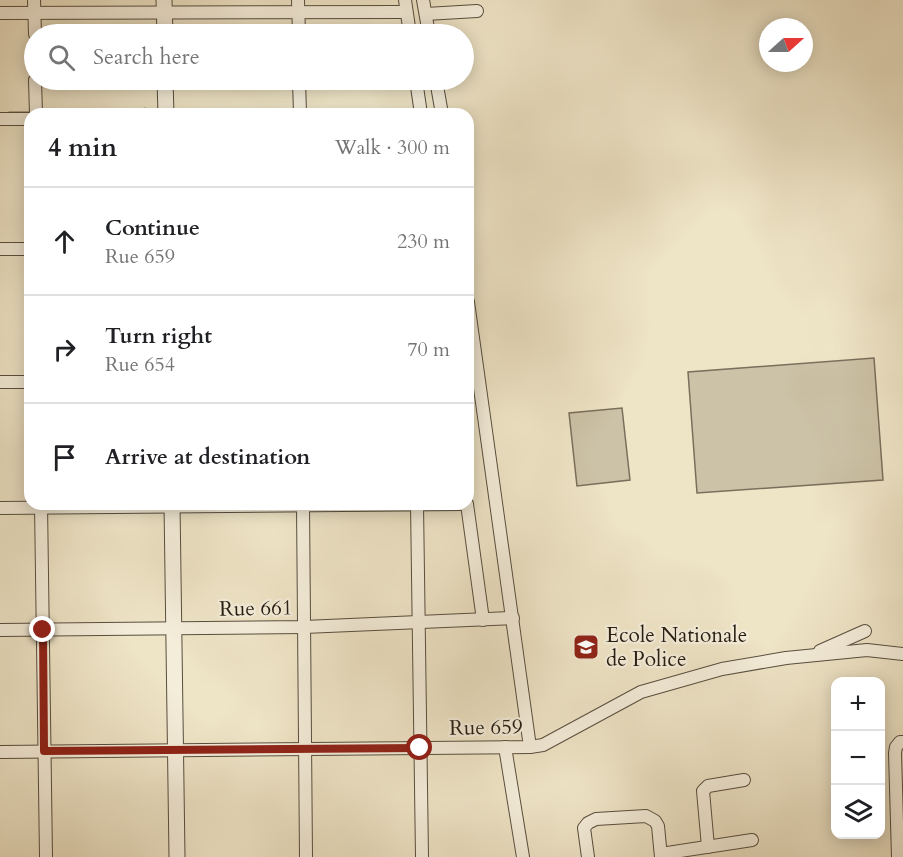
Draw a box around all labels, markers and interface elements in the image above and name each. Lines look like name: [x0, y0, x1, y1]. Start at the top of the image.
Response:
north arrow: [759, 18, 813, 72]
search box: [24, 24, 474, 90]
icon: search: [45, 41, 78, 74]
text: Search here: [93, 42, 200, 72]
text: 4 min: [48, 130, 117, 165]
text: Walk · 300 m: [335, 134, 450, 161]
text: Continue: [105, 213, 200, 243]
icon: ahead: [48, 225, 81, 258]
text: 230 m: [397, 228, 450, 255]
text: Rue 659: [105, 243, 175, 270]
text: Turn right: [105, 321, 212, 351]
icon: right: [48, 333, 81, 366]
text: 70 m: [407, 336, 450, 363]
text: Rue 654: [105, 351, 175, 378]
icon: arrive: [48, 441, 81, 474]
text: Arrive at destination: [105, 442, 310, 472]
street label: Rue 661: [219, 593, 293, 624]
route end: [29, 616, 55, 642]
place label: Ecole Nationale de Police: [606, 621, 747, 674]
school or university icon: Ecole Nationale de Police: [571, 632, 601, 662]
map controls: [831, 677, 885, 839]
button: +: [831, 677, 885, 731]
street label: Rue 659: [449, 712, 523, 743]
button: −: [831, 731, 885, 785]
route start: [406, 734, 432, 760]
button: layers: [831, 785, 885, 839]

